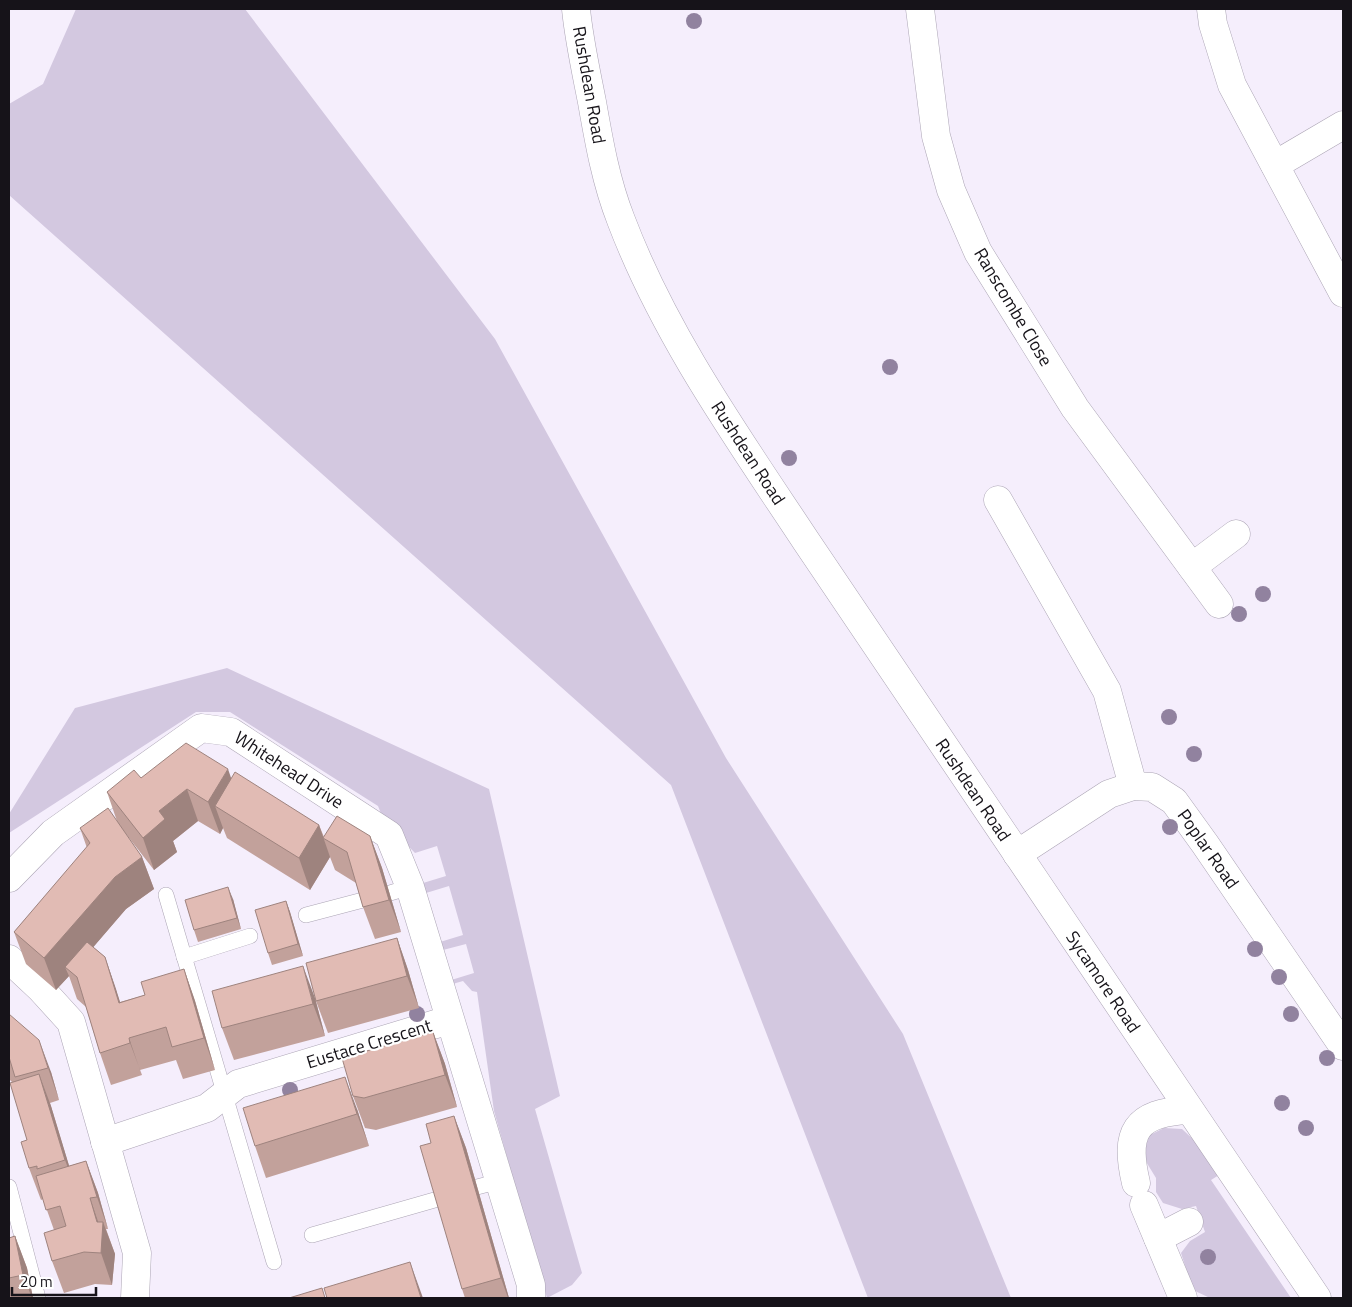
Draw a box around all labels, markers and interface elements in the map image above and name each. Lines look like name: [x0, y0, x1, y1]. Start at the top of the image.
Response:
street label: Rushdean Road: [566, 24, 613, 146]
street label: Ranscombe Close: [967, 242, 1059, 371]
street label: Rushdean Road: [705, 396, 792, 510]
street label: Whitehead Drive: [229, 724, 349, 815]
street label: Rushdean Road: [929, 733, 1018, 847]
street label: Poplar Road: [1171, 803, 1246, 894]
street label: Sycamore Road: [1059, 925, 1147, 1038]
street label: Eustace Crescent: [303, 1011, 436, 1075]
scale bar: [12, 1264, 96, 1296]
text: 20 m: [20, 1270, 53, 1293]

